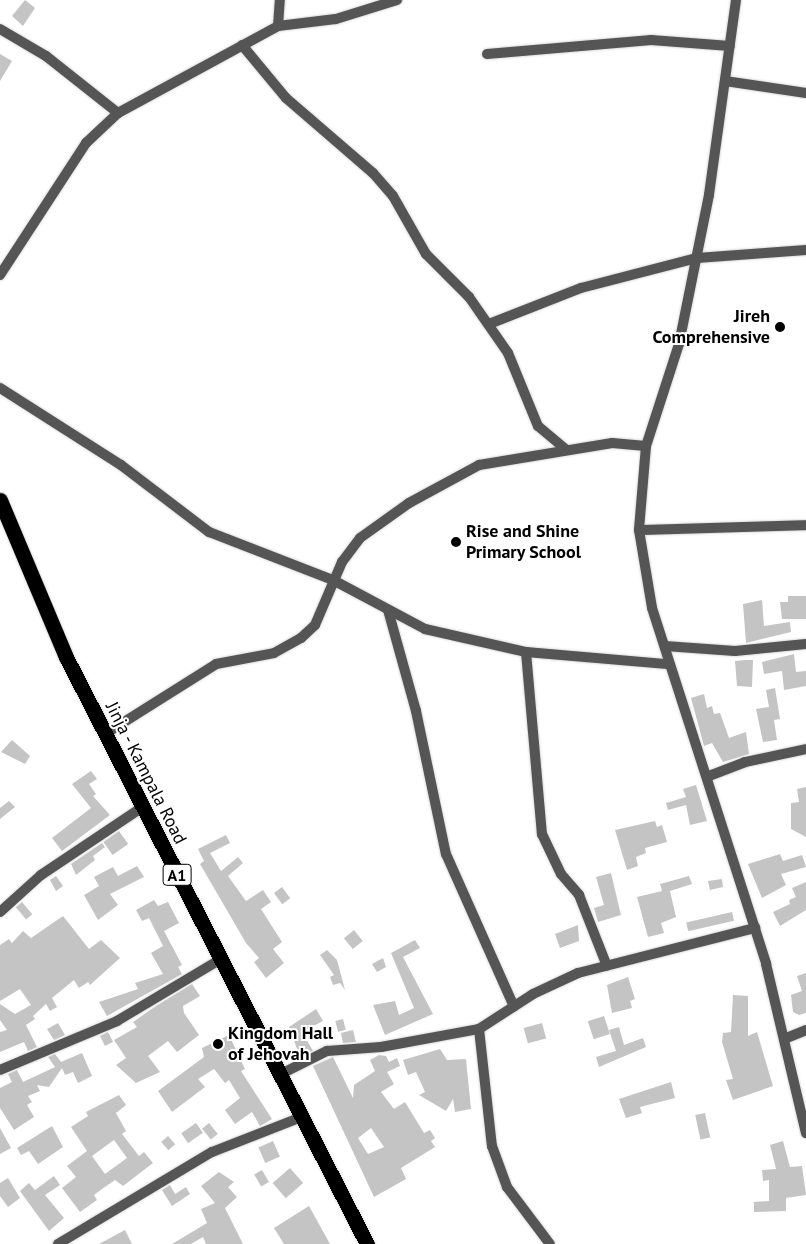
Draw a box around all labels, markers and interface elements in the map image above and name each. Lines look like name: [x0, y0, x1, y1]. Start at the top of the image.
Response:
place label: Jireh Comprehensive: [652, 306, 770, 348]
marker: Jireh Comprehensive: [774, 321, 786, 333]
place label: Rise and Shine Primary School: [466, 521, 582, 564]
marker: Rise and Shine Primary School: [450, 536, 462, 548]
street label: Jinja - Kampala Road: [100, 697, 192, 849]
road number: A1: [162, 862, 192, 888]
place label: Kingdom Hall of Jehovah: [228, 1023, 333, 1066]
marker: Kingdom Hall of Jehovah: [212, 1038, 224, 1050]

